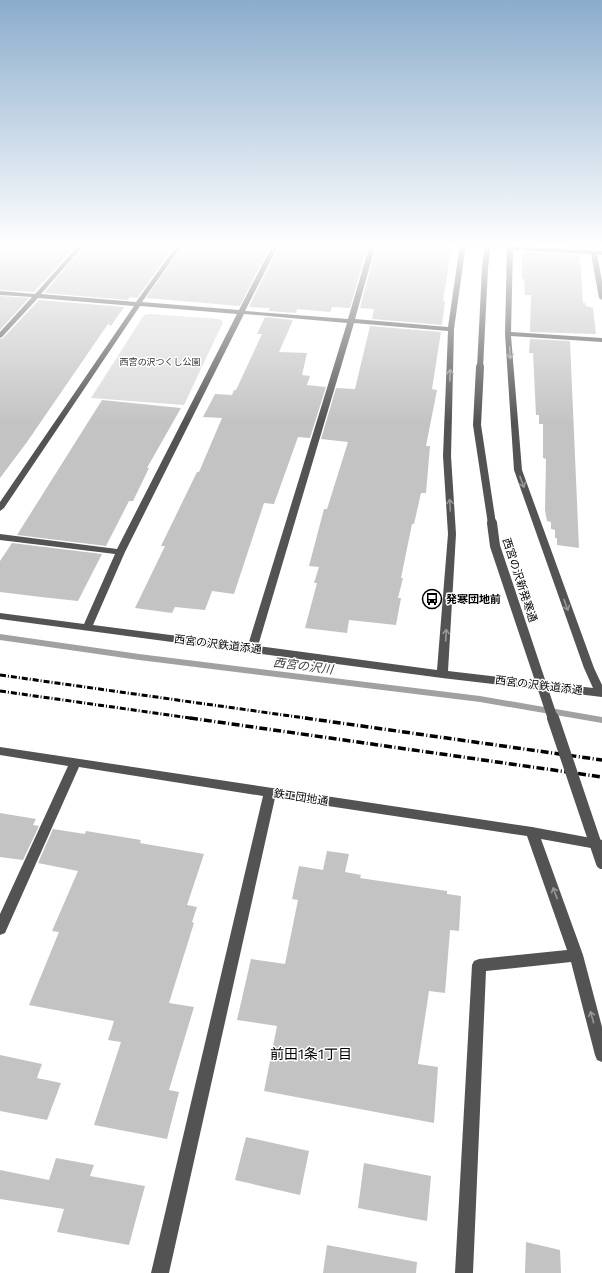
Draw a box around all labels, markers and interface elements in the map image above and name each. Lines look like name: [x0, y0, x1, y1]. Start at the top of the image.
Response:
one-way arrow: [506, 346, 513, 359]
park label: 西宮の沢つくし公園: [119, 356, 201, 367]
one-way arrow: [446, 369, 453, 382]
one-way arrow: [519, 476, 527, 488]
one-way arrow: [446, 499, 454, 512]
street label: 西宮の沢新発寒通: [501, 536, 540, 624]
bus stop icon: 発寒団地前: [421, 588, 443, 610]
place label: 発寒団地前: [446, 592, 501, 605]
one-way arrow: [563, 598, 570, 611]
one-way arrow: [442, 629, 449, 642]
street label: 西宮の沢鉄道添通: [174, 632, 263, 655]
water label: 西宮の沢川: [272, 654, 336, 676]
street label: 西宮の沢鉄道添通: [495, 673, 584, 696]
street label: 鉄工団地通: [273, 786, 329, 807]
one-way arrow: [550, 888, 558, 900]
one-way arrow: [588, 1011, 595, 1024]
district label: 前田1条1丁目: [270, 1045, 352, 1062]

